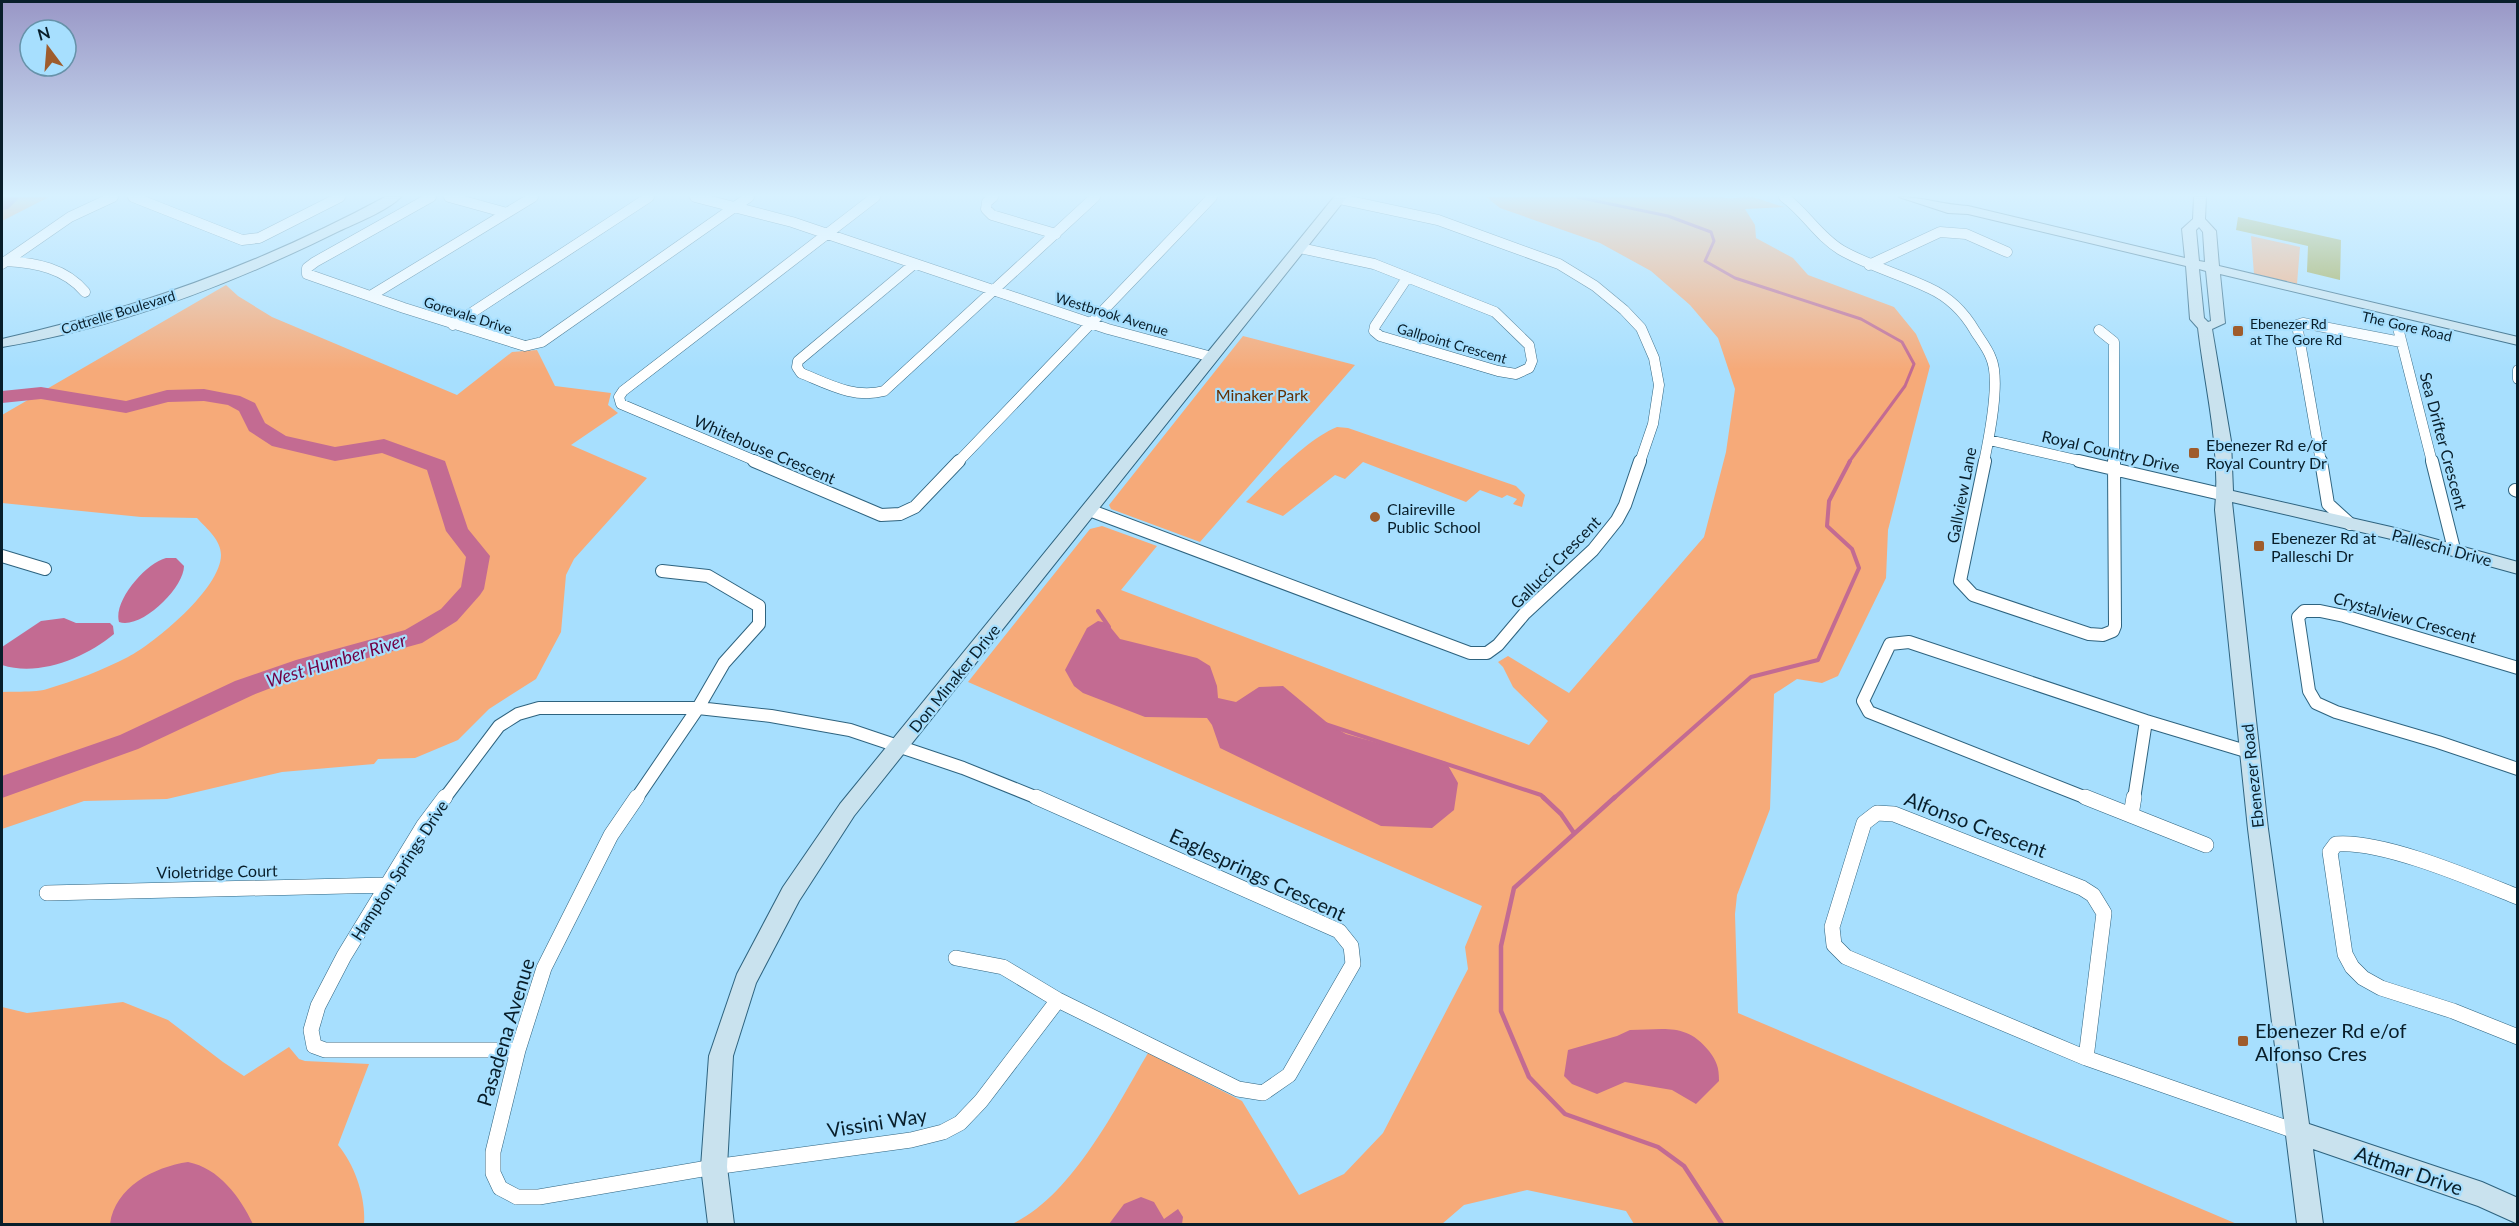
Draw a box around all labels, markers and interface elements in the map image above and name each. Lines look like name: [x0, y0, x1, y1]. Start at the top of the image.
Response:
north arrow: [18, 18, 78, 78]
text: N: [35, 22, 52, 44]
street label: Cottrelle Boulevard: [59, 287, 177, 337]
street label: Westbrook Avenue: [1053, 289, 1171, 339]
street label: Gorevale Drive: [422, 293, 514, 337]
street label: The Gore Road: [2360, 307, 2454, 345]
place label: Ebenezer Rd at The Gore Rd: [2250, 315, 2342, 348]
street label: Gallpoint Crescent: [1395, 319, 1509, 367]
marker: Ebenezer Rd at The Gore Rd: [2231, 324, 2245, 338]
street label: Sea Drifter Crescent: [2416, 370, 2472, 512]
park label: Minaker Park: [1216, 385, 1309, 404]
street label: Whitehouse Crescent: [691, 411, 839, 488]
street label: Royal Country Drive: [2040, 426, 2182, 476]
place label: Ebenezer Rd e/of Royal Country Dr: [2206, 435, 2328, 472]
street label: Gallview Lane: [1942, 445, 1980, 545]
marker: Ebenezer Rd e/of Royal Country Dr: [2187, 446, 2201, 460]
place label: Claireville Public School: [1387, 499, 1481, 536]
marker: Claireville Public School: [1368, 510, 1382, 524]
street label: Gallucci Crescent: [1506, 512, 1604, 612]
street label: Palleschi Drive: [2390, 525, 2494, 569]
place label: Ebenezer Rd at Palleschi Dr: [2271, 528, 2377, 565]
marker: Ebenezer Rd at Palleschi Dr: [2252, 539, 2266, 553]
street label: Crystalview Crescent: [2331, 588, 2479, 647]
street label: Don Minaker Drive: [905, 620, 1003, 736]
water label: West Humber River: [264, 628, 409, 692]
street label: Ebenezer Road: [2237, 723, 2267, 829]
street label: Alfonso Crescent: [1902, 786, 2050, 862]
street label: Hampton Springs Drive: [347, 796, 451, 944]
street label: Eaglesprings Crescent: [1166, 823, 1350, 925]
street label: Violetridge Court: [156, 860, 278, 882]
street label: Pasadena Avenue: [471, 955, 539, 1109]
place label: Ebenezer Rd e/of Alfonso Cres: [2255, 1018, 2406, 1065]
marker: Ebenezer Rd e/of Alfonso Cres: [2236, 1034, 2250, 1048]
street label: Vissini Way: [825, 1102, 929, 1142]
street label: Attmar Drive: [2352, 1140, 2466, 1200]

